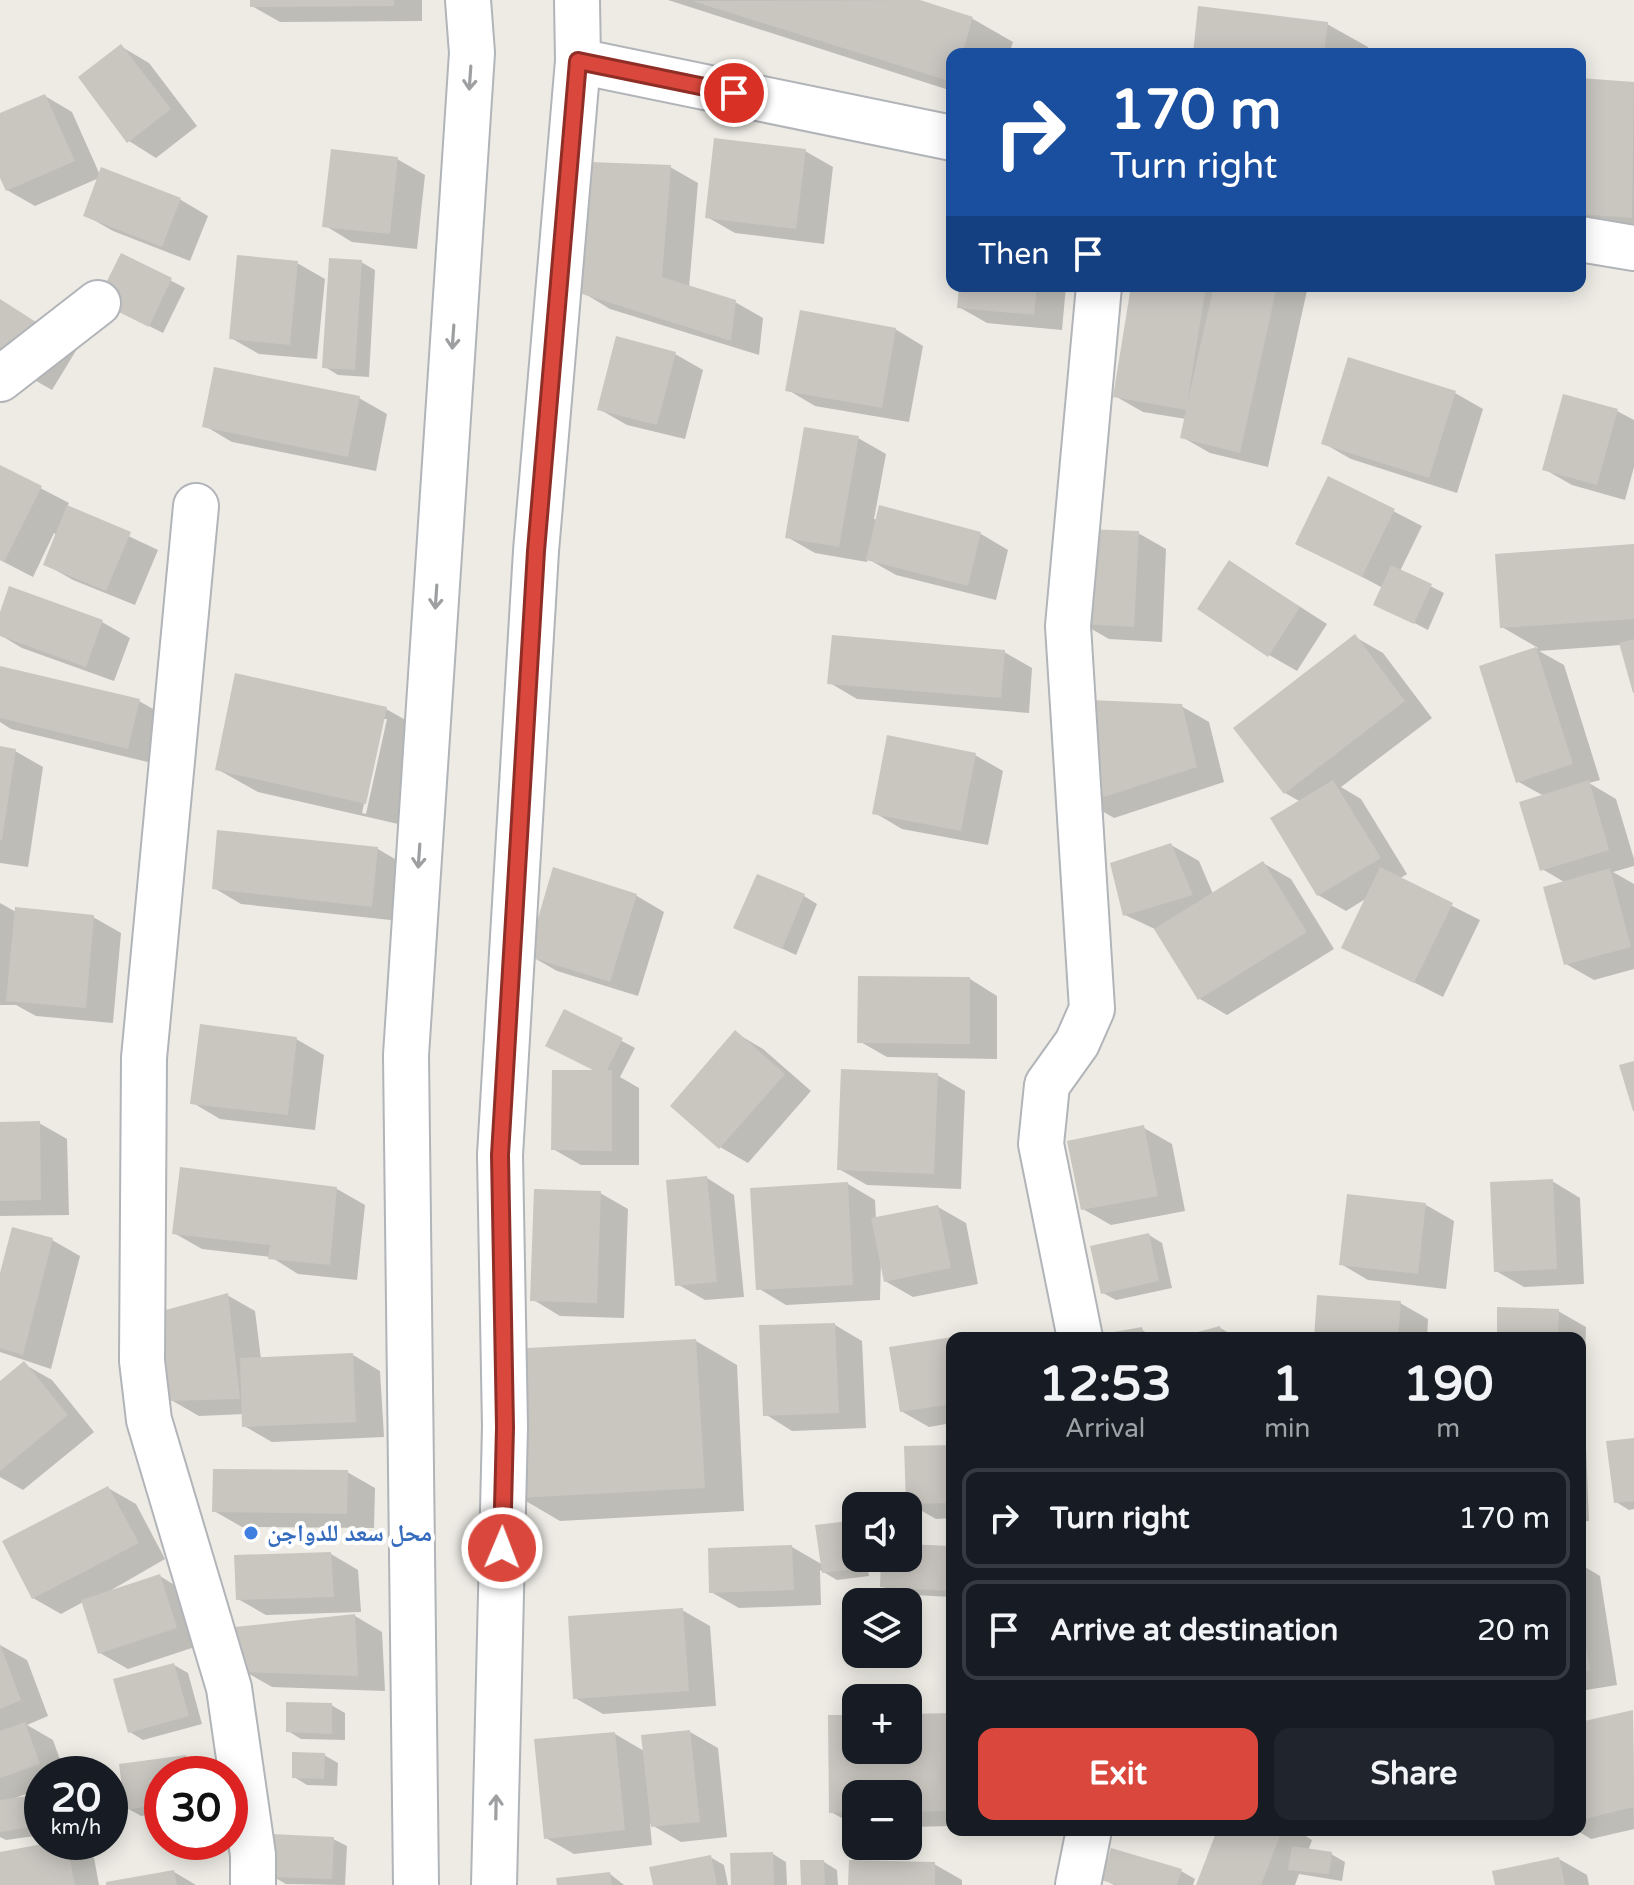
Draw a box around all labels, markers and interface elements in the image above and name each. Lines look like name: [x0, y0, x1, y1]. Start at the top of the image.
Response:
pin: [700, 59, 768, 127]
one-way arrow: [462, 64, 477, 91]
icon: arrive: [712, 71, 756, 115]
text: 170 m: [1110, 77, 1281, 144]
icon: right: [978, 80, 1082, 184]
text: Turn right: [1110, 145, 1277, 188]
icon: arrive: [1066, 232, 1110, 276]
text: Then: [978, 236, 1050, 273]
one-way arrow: [445, 323, 460, 350]
one-way arrow: [428, 583, 443, 610]
one-way arrow: [412, 842, 427, 869]
text: 12:53: [1039, 1356, 1172, 1414]
text: 1: [1272, 1356, 1302, 1414]
text: 190: [1403, 1356, 1493, 1414]
text: Arrival: [1065, 1413, 1145, 1444]
text: min: [1264, 1413, 1310, 1444]
text: m: [1436, 1413, 1460, 1444]
map controls: [842, 1492, 922, 1860]
button: sound: [842, 1492, 922, 1572]
icon: right: [982, 1496, 1026, 1540]
text: Turn right: [1050, 1500, 1190, 1537]
text: 170 m: [1458, 1500, 1550, 1537]
position arrow: [460, 1506, 544, 1590]
place label: محل سعد للدواجن: [267, 1519, 432, 1548]
marker: محل سعد للدواجن: [242, 1524, 260, 1542]
button: layers: [842, 1588, 922, 1668]
icon: arrive: [982, 1608, 1026, 1652]
text: Arrive at destination: [1050, 1612, 1338, 1649]
text: 20 m: [1477, 1612, 1550, 1649]
button: +: [842, 1684, 922, 1764]
button: Exit: [978, 1728, 1258, 1820]
button: Share: [1274, 1728, 1554, 1820]
speed limit sign: 30: [144, 1756, 248, 1860]
text: 20: [51, 1774, 101, 1822]
button: −: [842, 1780, 922, 1860]
one-way arrow: [488, 1794, 504, 1821]
text: km/h: [51, 1816, 101, 1840]

